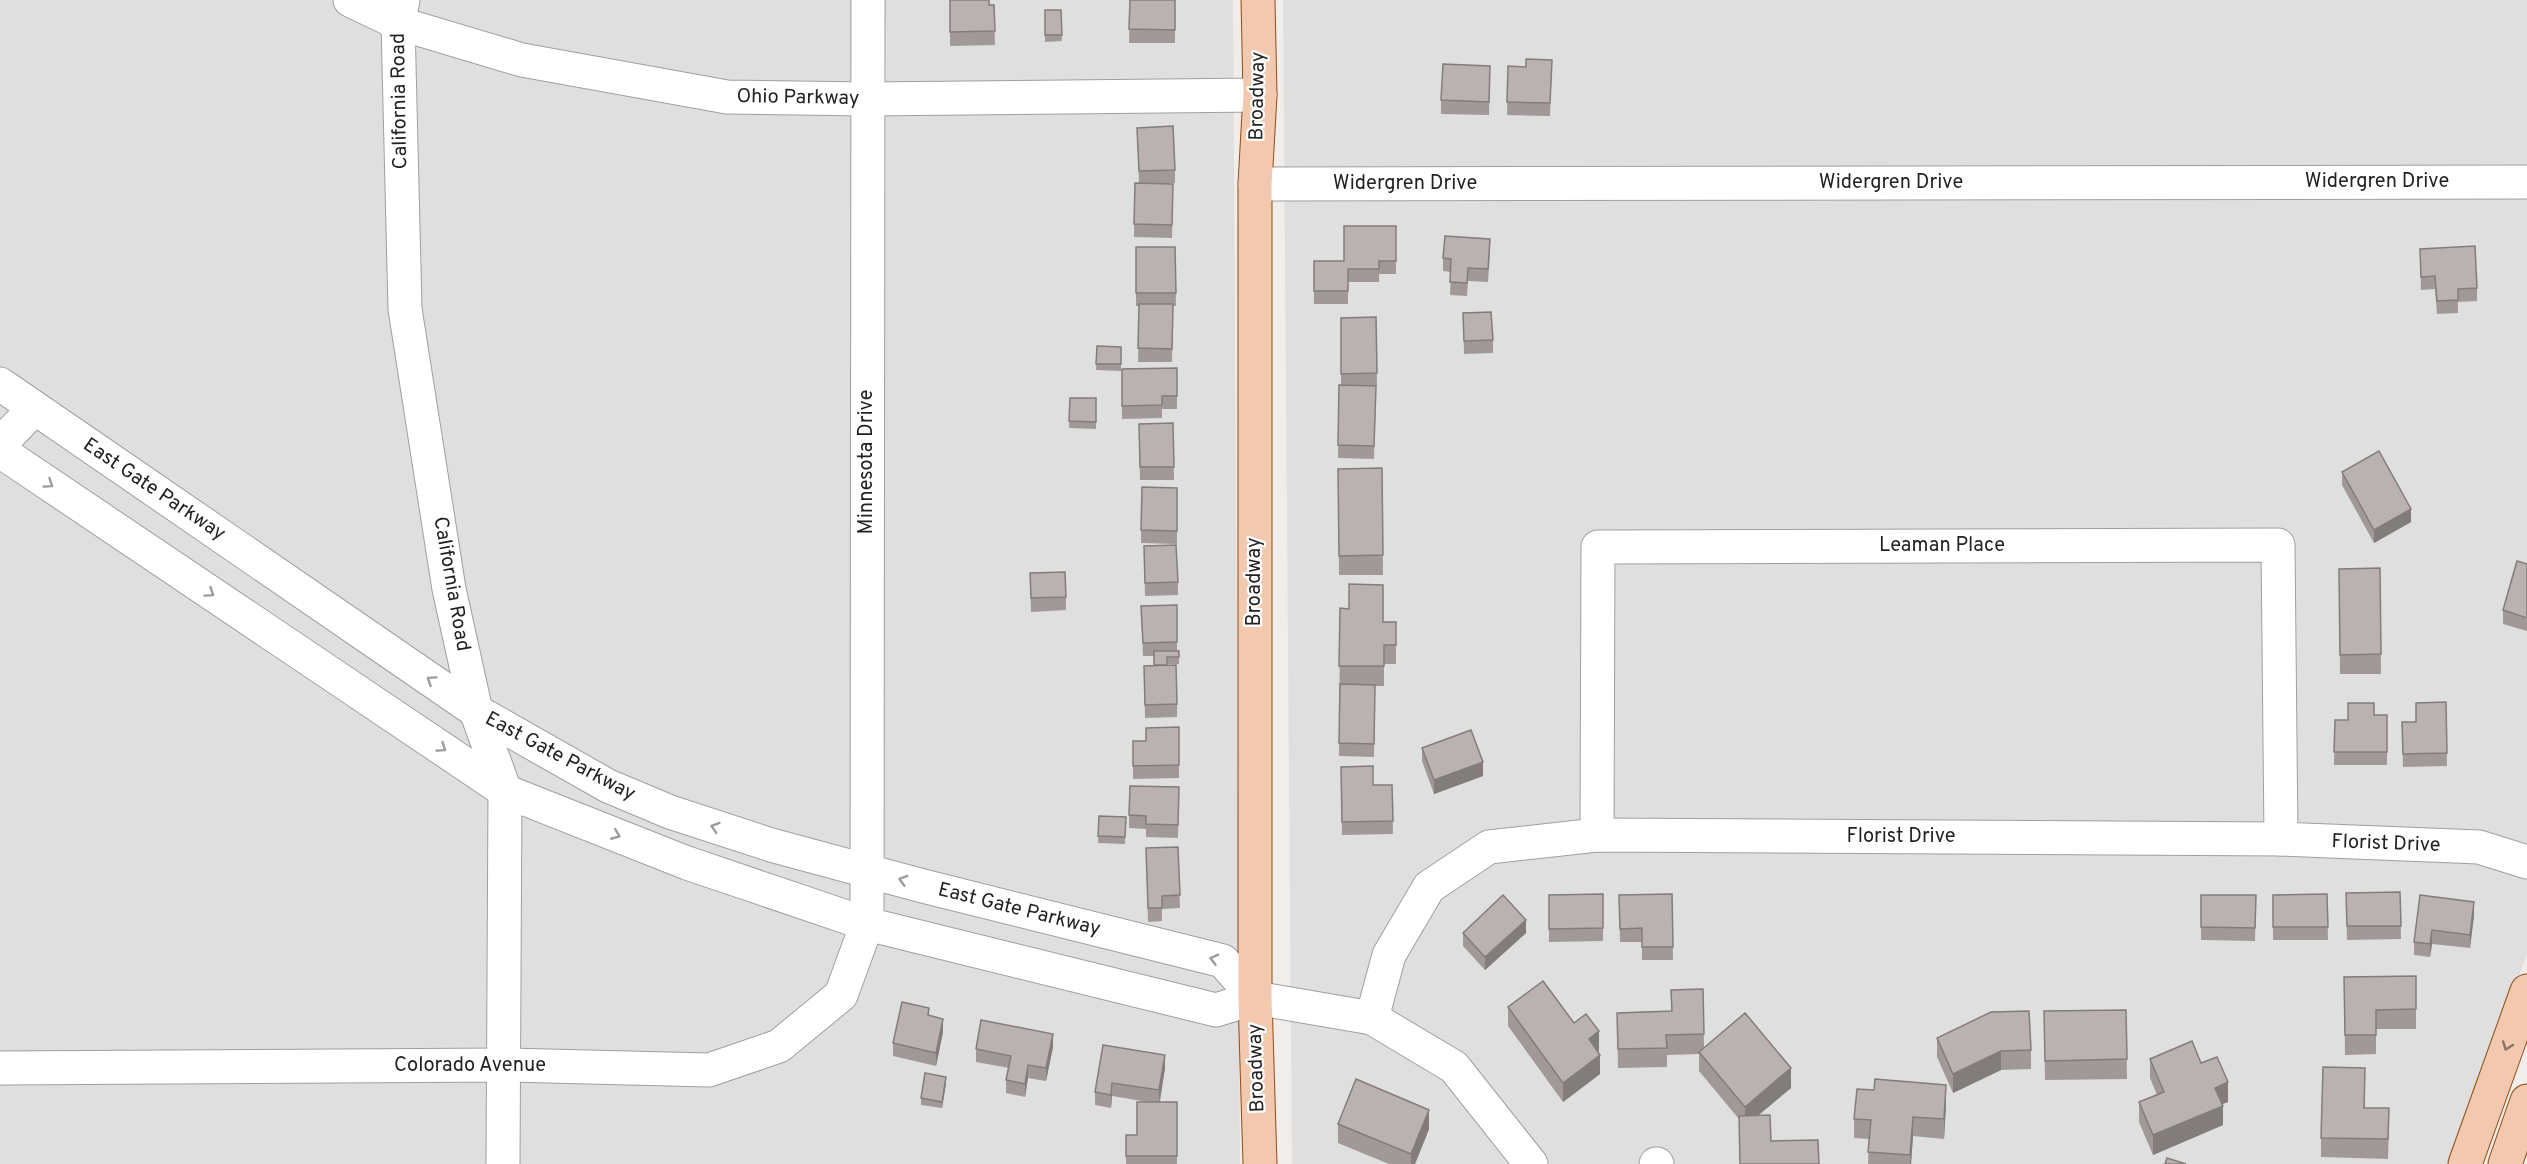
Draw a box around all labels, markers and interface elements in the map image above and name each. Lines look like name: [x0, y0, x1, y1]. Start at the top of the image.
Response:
street label: California Road: [386, 33, 414, 169]
street label: Broadway: [1244, 51, 1272, 141]
street label: Ohio Parkway: [736, 84, 860, 112]
street label: Widergren Drive: [2305, 169, 2449, 195]
street label: Widergren Drive: [1819, 170, 1963, 196]
street label: Widergren Drive: [1333, 171, 1477, 197]
street label: Minnesota Drive: [854, 390, 880, 534]
street label: East Gate Parkway: [78, 433, 230, 547]
one-way arrow: [42, 477, 53, 488]
street label: California Road: [426, 515, 476, 653]
street label: Leaman Place: [1879, 533, 2005, 559]
street label: Broadway: [1242, 537, 1268, 627]
one-way arrow: [204, 585, 215, 596]
one-way arrow: [427, 676, 438, 687]
street label: East Gate Parkway: [480, 706, 640, 808]
one-way arrow: [435, 741, 446, 752]
one-way arrow: [710, 822, 721, 834]
street label: Florist Drive: [1846, 824, 1956, 850]
one-way arrow: [609, 828, 620, 840]
street label: Florist Drive: [2331, 829, 2441, 859]
one-way arrow: [898, 875, 908, 888]
street label: East Gate Parkway: [935, 877, 1103, 943]
one-way arrow: [1209, 954, 1220, 966]
street label: Broadway: [1242, 1023, 1272, 1113]
one-way arrow: [2502, 1041, 2515, 1051]
street label: Colorado Avenue: [394, 1053, 546, 1079]

